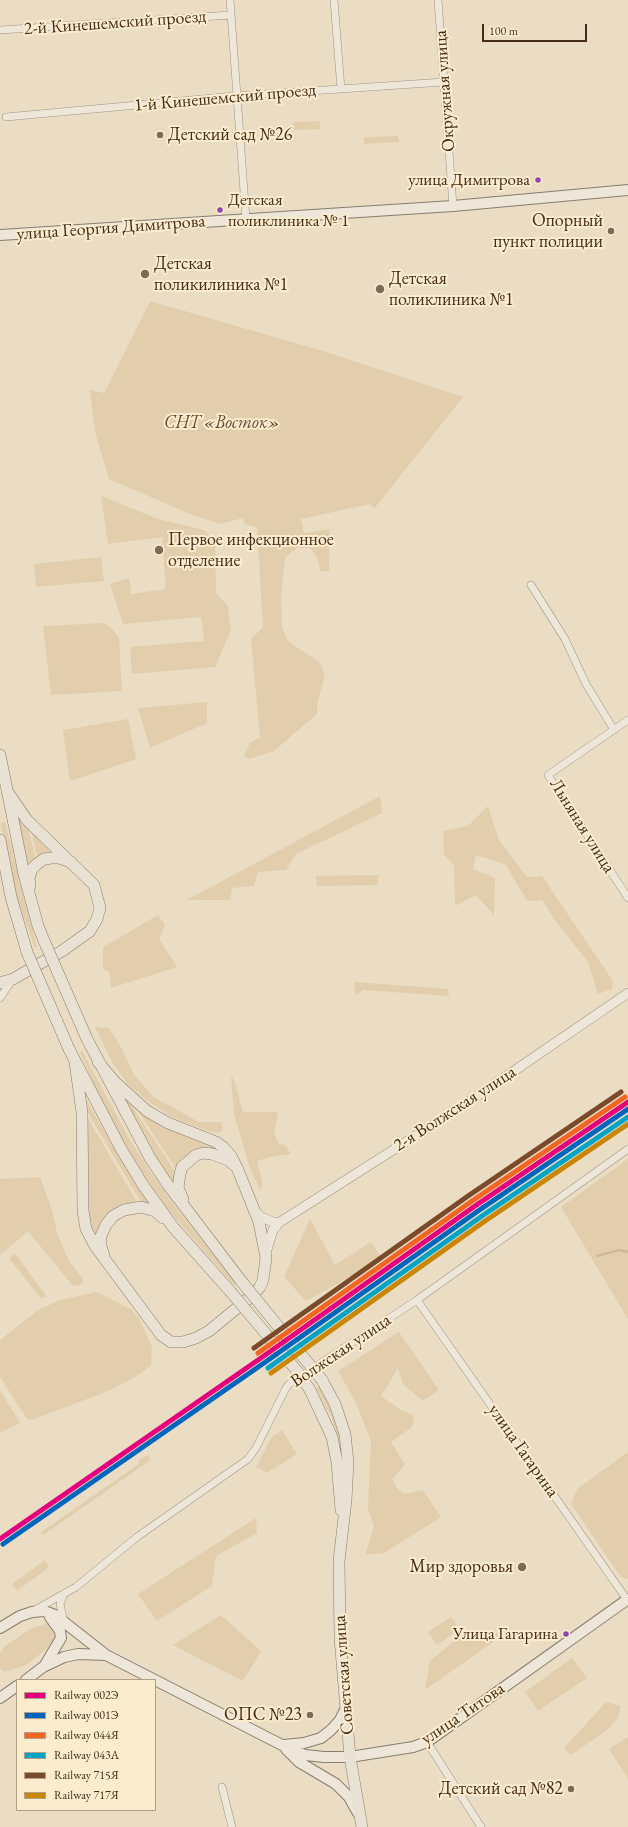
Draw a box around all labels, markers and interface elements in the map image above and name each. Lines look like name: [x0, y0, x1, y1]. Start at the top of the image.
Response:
street label: 2-й Кинешемский проезд: [23, 6, 207, 40]
scale bar: [484, 16, 589, 42]
text: 100 m: [489, 23, 518, 39]
street label: Окружная улица: [430, 29, 460, 153]
street label: 1-й Кинешемский проезд: [133, 79, 317, 117]
place label: Детский сад №26: [168, 124, 292, 146]
marker: Детский сад №26: [155, 130, 165, 140]
place label: улица Димитрова: [408, 170, 530, 190]
marker: улица Димитрова: [533, 175, 543, 185]
place label: Детская поликлиника № 1: [228, 190, 349, 230]
marker: Детская поликлиника № 1: [215, 205, 225, 215]
place label: Опорный пункт полиции: [493, 210, 603, 252]
street label: улица Георгия Димитрова: [16, 211, 206, 245]
marker: Опорный пункт полиции: [606, 226, 616, 236]
place label: Детская поликилиника №1: [154, 253, 288, 296]
marker: Детская поликилиника №1: [139, 268, 151, 280]
place label: Детская поликлиника №1: [389, 268, 514, 310]
marker: Детская поликлиника №1: [374, 283, 386, 295]
park label: СНТ «Восток»: [164, 412, 280, 434]
place label: Первое инфекционное отделение: [168, 529, 334, 572]
marker: Первое инфекционное отделение: [153, 544, 165, 556]
street label: Льняная улица: [544, 775, 620, 877]
street label: 2-я Волжская улица: [390, 1061, 520, 1157]
street label: Волжская улица: [287, 1310, 395, 1392]
street label: улица Гагарина: [483, 1400, 563, 1502]
place label: Мир здоровья: [409, 1556, 513, 1578]
marker: Мир здоровья: [516, 1561, 528, 1573]
street label: Советская улица: [329, 1614, 359, 1736]
place label: Улица Гагарина: [453, 1624, 558, 1644]
marker: Улица Гагарина: [561, 1629, 571, 1639]
street label: улица Титова: [417, 1678, 509, 1750]
legend: [16, 1679, 156, 1811]
text: Railway 002Э: [54, 1687, 119, 1703]
place label: ОПС №23: [224, 1704, 302, 1726]
text: Railway 001Э: [54, 1707, 119, 1723]
marker: ОПС №23: [305, 1710, 315, 1720]
text: Railway 044Я: [54, 1727, 119, 1743]
text: Railway 043А: [54, 1747, 119, 1763]
text: Railway 715Я: [54, 1767, 119, 1783]
place label: Детский сад №82: [439, 1778, 563, 1800]
marker: Детский сад №82: [566, 1784, 576, 1794]
text: Railway 717Я: [54, 1787, 119, 1803]

